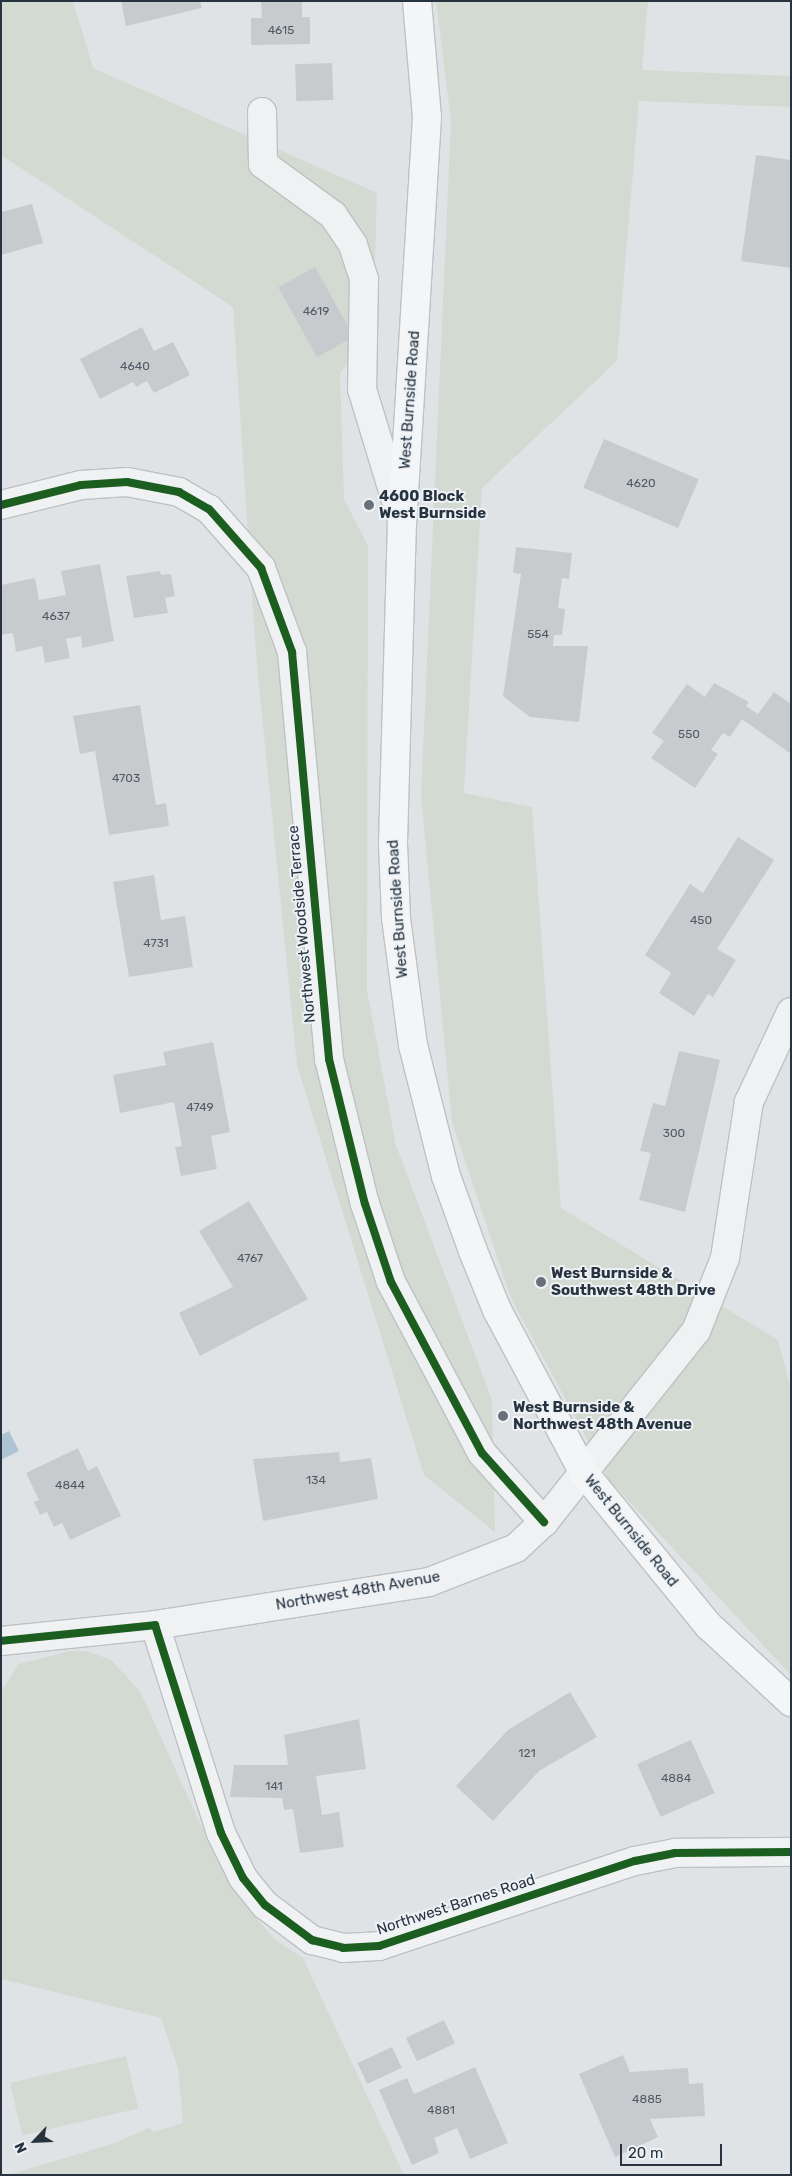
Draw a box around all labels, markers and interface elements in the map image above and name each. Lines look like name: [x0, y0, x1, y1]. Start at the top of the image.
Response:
house number: 4615: [268, 24, 294, 38]
house number: 4619: [303, 305, 329, 319]
street label: West Burnside Road: [396, 330, 424, 470]
house number: 4640: [120, 360, 150, 374]
house number: 4620: [626, 477, 656, 491]
place label: 4600 Block West Burnside: [379, 487, 486, 522]
marker: 4600 Block West Burnside: [363, 499, 375, 511]
house number: 4637: [42, 610, 70, 624]
house number: 554: [527, 628, 549, 642]
house number: 550: [678, 728, 700, 742]
house number: 4703: [112, 772, 140, 786]
street label: Northwest Woodside Terrace: [284, 824, 320, 1024]
street label: West Burnside Road: [384, 839, 412, 979]
house number: 450: [690, 914, 712, 928]
house number: 4731: [143, 937, 169, 951]
house number: 4749: [186, 1101, 214, 1115]
house number: 300: [663, 1127, 685, 1141]
house number: 4767: [237, 1252, 263, 1266]
place label: West Burnside & Southwest 48th Drive: [551, 1264, 716, 1299]
marker: West Burnside & Southwest 48th Drive: [535, 1276, 547, 1288]
place label: West Burnside & Northwest 48th Avenue: [513, 1398, 692, 1433]
marker: West Burnside & Northwest 48th Avenue: [497, 1410, 509, 1422]
street label: West Burnside Road: [580, 1471, 682, 1591]
house number: 134: [306, 1474, 326, 1488]
house number: 4844: [55, 1479, 85, 1493]
street label: Northwest 48th Avenue: [274, 1568, 442, 1614]
house number: 121: [518, 1747, 536, 1761]
house number: 4884: [661, 1772, 691, 1786]
house number: 141: [265, 1780, 283, 1794]
street label: Northwest Barnes Road: [375, 1871, 537, 1939]
house number: 4885: [632, 2093, 662, 2107]
house number: 4881: [427, 2104, 455, 2118]
north arrow: [10, 2116, 60, 2166]
scale bar: [622, 2134, 724, 2166]
text: N: [11, 2139, 31, 2156]
text: 20 m: [628, 2144, 663, 2162]

